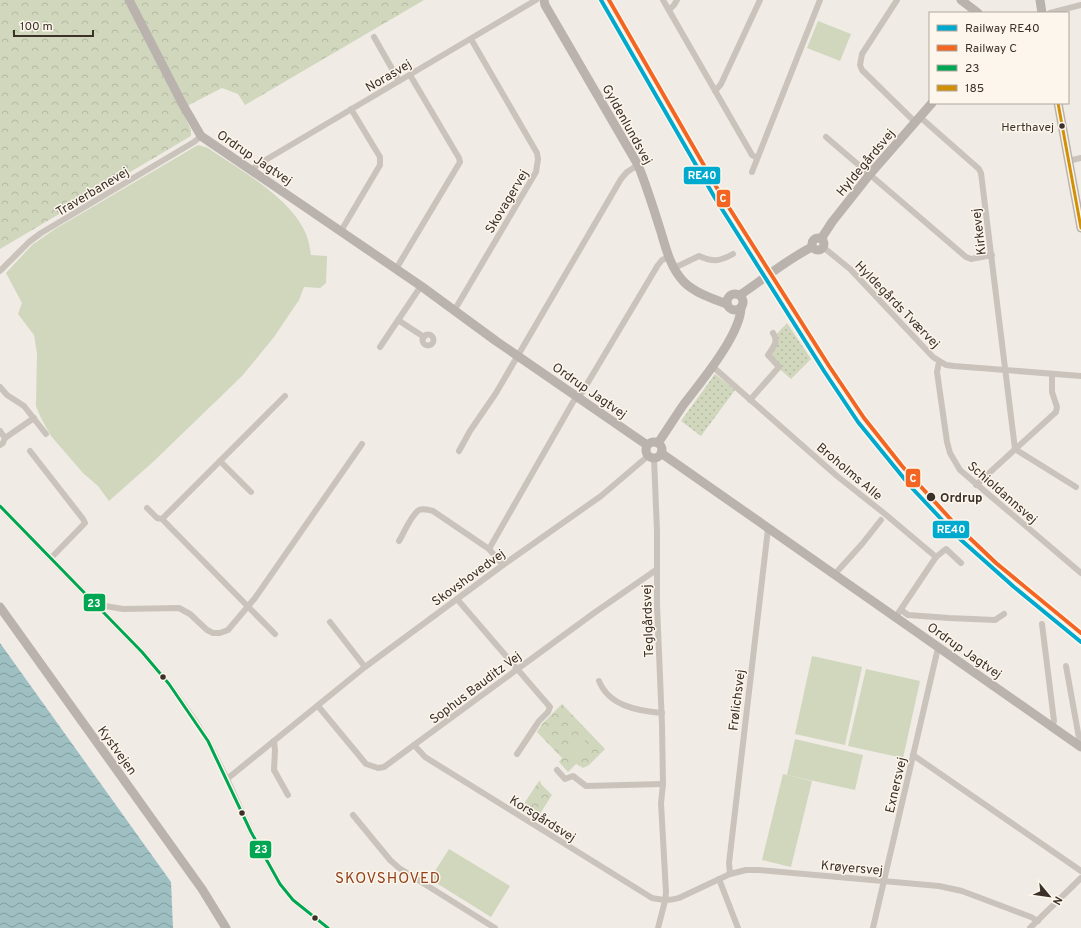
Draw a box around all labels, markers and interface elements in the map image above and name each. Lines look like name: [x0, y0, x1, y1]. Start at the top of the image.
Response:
scale bar: [14, 12, 93, 38]
legend: [929, 12, 1069, 104]
text: 100 m: [20, 19, 53, 35]
text: Railway RE40: [965, 21, 1040, 37]
text: Railway C: [965, 41, 1017, 57]
street label: Norasvej: [363, 57, 415, 97]
text: 23: [965, 61, 980, 77]
text: 185: [965, 81, 984, 97]
street label: Gyldenlundsvej: [598, 82, 655, 168]
place label: Herthavej: [1001, 120, 1054, 136]
marker: Herthavej: [1057, 121, 1067, 131]
street label: Hyldegårdsvej: [834, 126, 899, 200]
street label: Ordrup Jagtvej: [213, 128, 295, 190]
street label: Traverbanevej: [54, 165, 132, 221]
line badge: RE40: [683, 166, 721, 185]
street label: Skovagervej: [482, 167, 533, 237]
text: RE40: [688, 169, 716, 183]
line badge: C: [716, 189, 731, 208]
text: C: [719, 192, 727, 206]
street label: Kirkevej: [969, 207, 991, 256]
street label: Hyldegårds Tværvej: [851, 258, 942, 352]
street label: Ordrup Jagtvej: [548, 360, 629, 423]
street label: Broholms Alle: [813, 440, 885, 505]
street label: Schioldannsvej: [964, 459, 1040, 528]
line badge: C: [905, 468, 921, 488]
text: C: [909, 472, 917, 486]
marker: Ordrup: [925, 491, 937, 503]
place label: Ordrup: [940, 491, 983, 507]
line badge: RE40: [932, 520, 970, 539]
text: RE40: [937, 523, 965, 537]
street label: Skovshovedvej: [429, 547, 509, 611]
street label: Teglgårdsvej: [640, 584, 658, 658]
line badge: 23: [83, 593, 106, 612]
text: 23: [87, 597, 101, 611]
street label: Ordrup Jagtvej: [923, 620, 1004, 683]
street label: Sophus Bauditz Vej: [427, 649, 525, 728]
street label: Frølichsvej: [726, 669, 750, 732]
unlabelled marker: [158, 672, 168, 682]
street label: Kystvejen: [93, 724, 140, 779]
street label: Exnersvej: [883, 756, 911, 815]
street label: Korsgårdsvej: [506, 793, 578, 846]
unlabelled marker: [237, 808, 247, 818]
line badge: 23: [249, 840, 272, 859]
text: 23: [254, 843, 268, 857]
street label: Krøyersvej: [820, 858, 883, 880]
district label: SKOVSHOVED: [335, 870, 441, 889]
north arrow: [1029, 876, 1069, 916]
text: N: [1049, 894, 1065, 907]
unlabelled marker: [310, 913, 320, 923]

